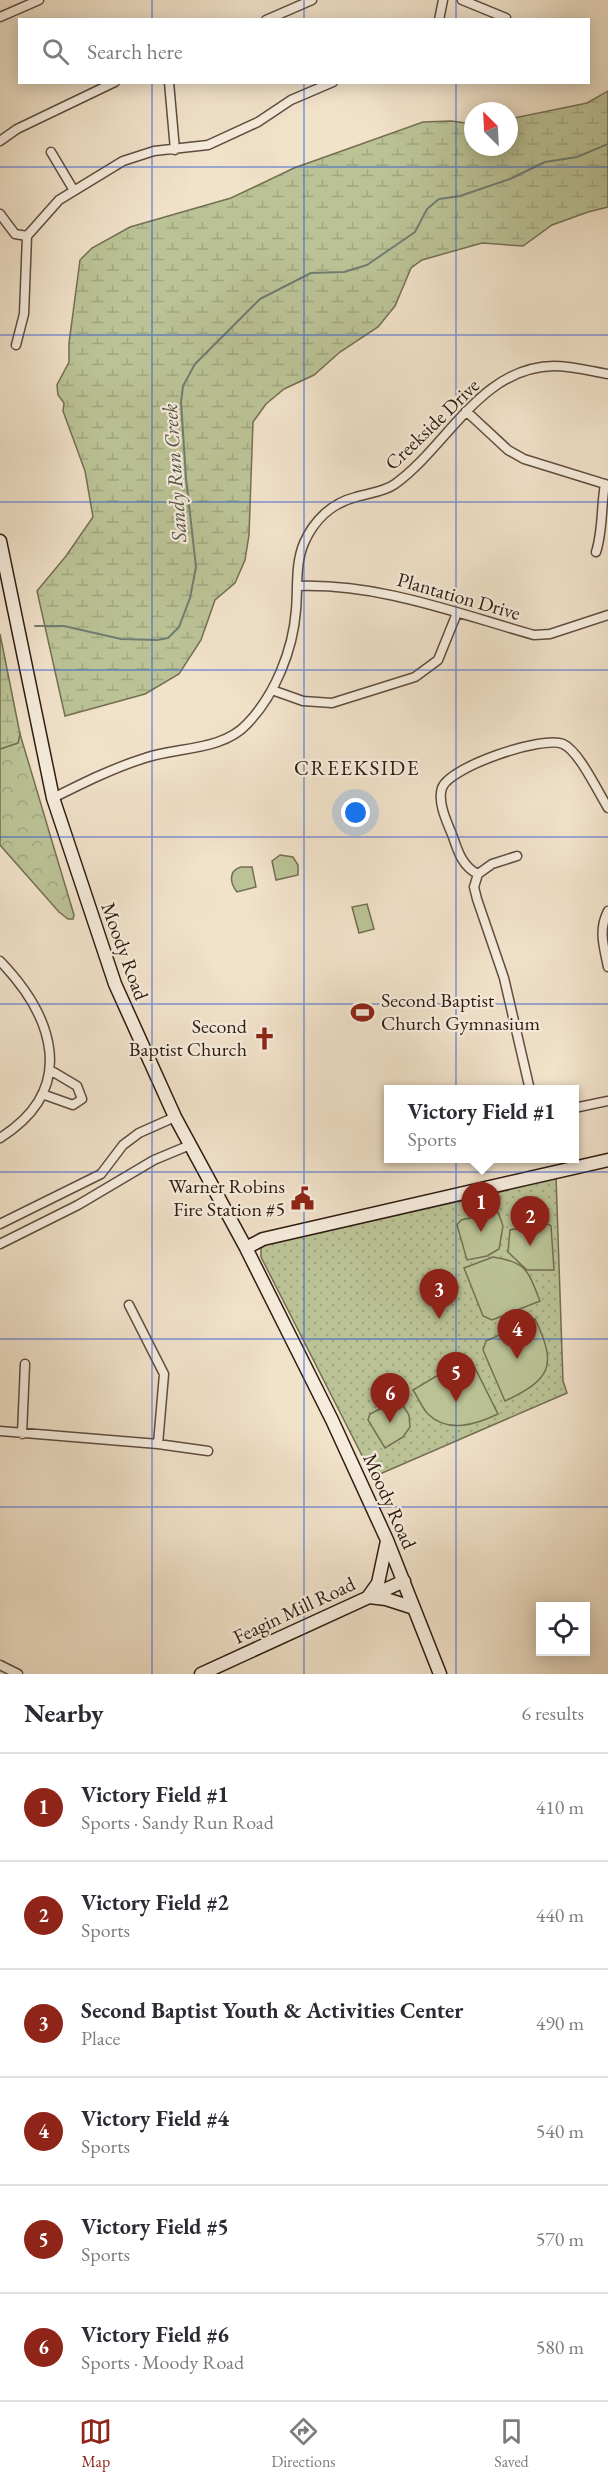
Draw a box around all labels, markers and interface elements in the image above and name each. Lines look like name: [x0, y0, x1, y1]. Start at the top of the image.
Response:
search box: [18, 18, 590, 84]
icon: search: [39, 35, 72, 68]
text: Search here: [87, 37, 182, 66]
north arrow: [464, 102, 518, 156]
street label: Creekside Drive: [379, 372, 485, 476]
water label: Sandy Run Creek: [156, 402, 192, 544]
street label: Plantation Drive: [394, 566, 524, 626]
district label: CREEKSIDE: [294, 754, 420, 781]
your location: [341, 798, 370, 827]
street label: Moody Road: [95, 899, 155, 1004]
place label: Second Baptist Church Gymnasium: [381, 987, 540, 1036]
sports icon: Second Baptist Church Gymnasium: [350, 999, 376, 1025]
place label: Second Baptist Church: [129, 1013, 248, 1062]
church icon: Second Baptist Church: [252, 1025, 278, 1051]
popup: [384, 1085, 579, 1163]
text: Victory Field #1: [408, 1097, 555, 1126]
text: Sports: [408, 1126, 457, 1152]
place label: Warner Robins Fire Station #5: [169, 1173, 285, 1222]
pin: 1: [462, 1182, 500, 1232]
public building icon: Warner Robins Fire Station #5: [290, 1185, 316, 1211]
pin: 2: [510, 1196, 550, 1246]
pin: 3: [420, 1270, 458, 1319]
pin: 4: [498, 1310, 536, 1359]
pin: 5: [436, 1352, 476, 1402]
pin: 6: [370, 1374, 410, 1423]
street label: Moody Road: [357, 1449, 423, 1554]
street label: Feagin Mill Road: [229, 1570, 360, 1650]
map controls: [536, 1602, 590, 1656]
button: locate: [536, 1602, 590, 1656]
text: Nearby: [24, 1696, 104, 1730]
text: 6 results: [521, 1700, 584, 1726]
text: Victory Field #1: [81, 1780, 229, 1809]
text: 1: [38, 1794, 49, 1820]
text: 410 m: [536, 1794, 584, 1820]
text: Sports · Sandy Run Road: [81, 1809, 274, 1835]
text: Victory Field #2: [81, 1888, 229, 1917]
text: 2: [38, 1902, 49, 1928]
text: 440 m: [536, 1902, 584, 1928]
text: Sports: [81, 1917, 130, 1943]
text: Second Baptist Youth & Activities Center: [81, 1996, 463, 2025]
text: 3: [38, 2010, 49, 2036]
text: 490 m: [536, 2010, 584, 2036]
text: Place: [81, 2025, 120, 2051]
text: Victory Field #4: [81, 2104, 229, 2133]
text: 4: [38, 2118, 49, 2144]
text: 540 m: [536, 2118, 584, 2144]
text: Sports: [81, 2133, 130, 2159]
text: Victory Field #5: [81, 2212, 229, 2241]
text: 5: [38, 2226, 49, 2252]
text: 570 m: [536, 2226, 584, 2252]
text: Sports: [81, 2241, 130, 2267]
text: Victory Field #6: [81, 2320, 229, 2349]
text: 6: [38, 2334, 49, 2360]
text: 580 m: [536, 2334, 584, 2360]
text: Sports · Moody Road: [81, 2349, 244, 2375]
tab: Map: [79, 2415, 112, 2472]
tab: Directions: [271, 2415, 336, 2472]
tab: Saved: [494, 2415, 529, 2472]

